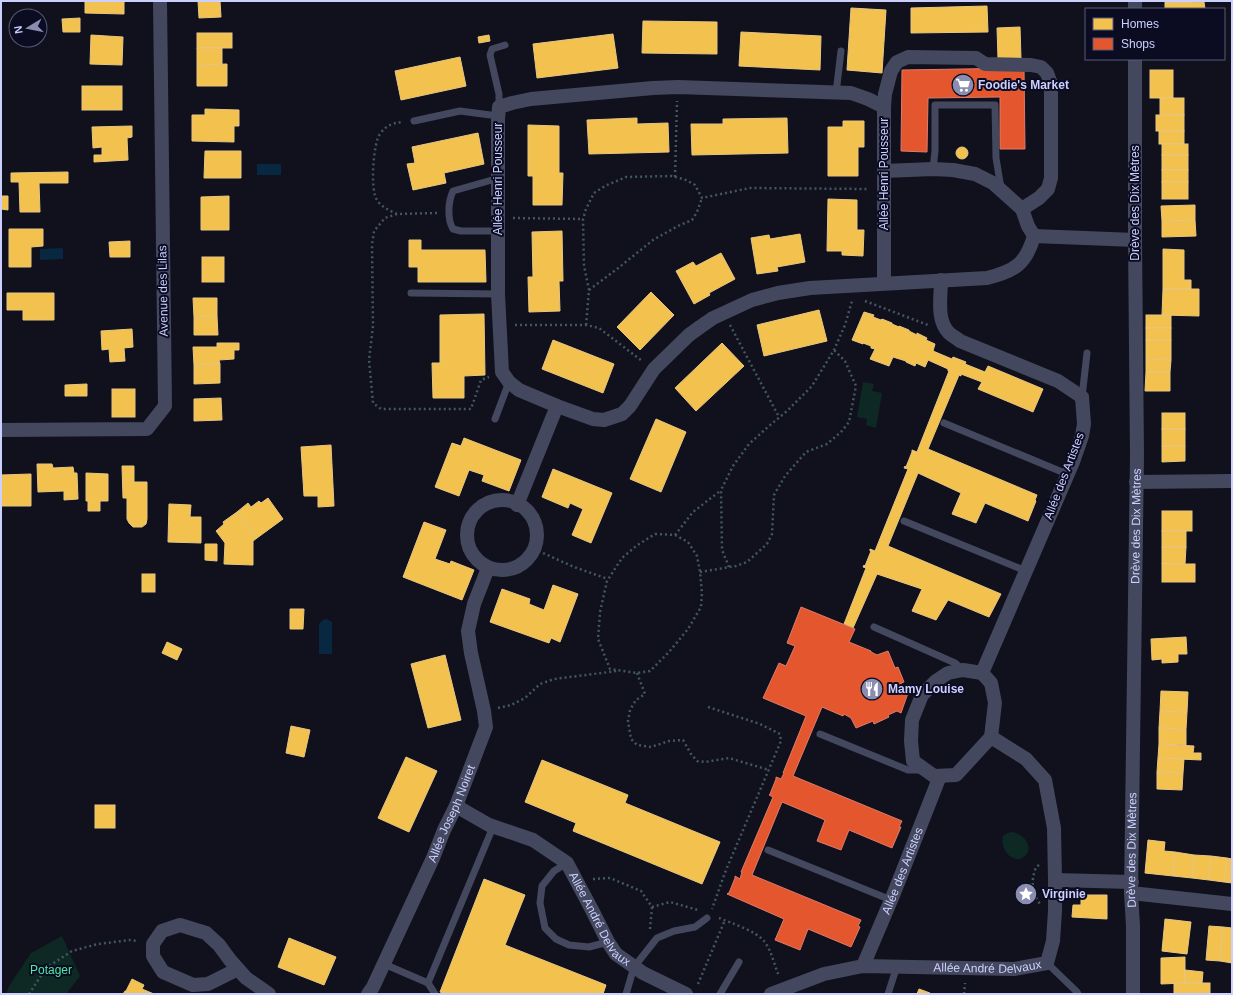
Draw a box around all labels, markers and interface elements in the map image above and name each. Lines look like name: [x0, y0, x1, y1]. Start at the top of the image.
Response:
north arrow: [8, 8, 48, 48]
legend: [1085, 8, 1225, 60]
text: Homes: [1121, 17, 1159, 31]
text: N: [12, 25, 25, 35]
text: Shops: [1121, 37, 1155, 51]
supermarket icon: Foodie's Market: [950, 72, 976, 98]
place label: Foodie's Market: [978, 78, 1069, 92]
street label: Allée Henri Pousseur: [877, 118, 891, 230]
street label: Allée Henri Pousseur: [491, 123, 505, 235]
street label: Drève des Dix Mètres: [1128, 145, 1142, 261]
street label: Avenue des Lilas: [155, 245, 171, 337]
street label: Allée des Artistes: [1041, 431, 1087, 521]
street label: Drève des Dix Mètres: [1128, 468, 1144, 584]
restaurant icon: Mamy Louise: [859, 676, 885, 702]
place label: Mamy Louise: [888, 682, 964, 696]
street label: Allée Joseph Noiret: [425, 762, 478, 864]
street label: Drève des Dix Mètres: [1124, 792, 1139, 908]
street label: Allée des Artistes: [879, 825, 926, 916]
street label: Allée André Delvaux: [566, 870, 633, 969]
place icon: Virginie: [1013, 881, 1039, 907]
place label: Virginie: [1042, 887, 1086, 901]
street label: Allée André Delvaux: [933, 957, 1042, 976]
park label: Potager: [30, 963, 72, 977]

